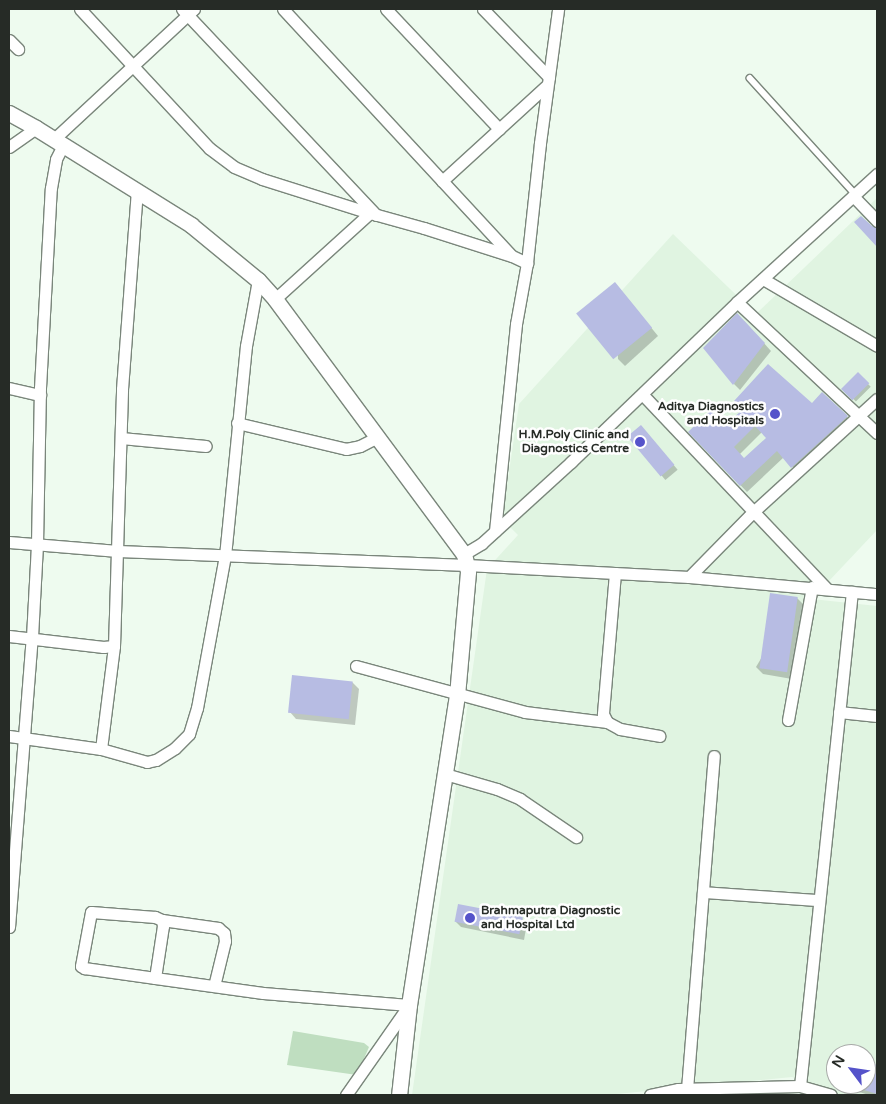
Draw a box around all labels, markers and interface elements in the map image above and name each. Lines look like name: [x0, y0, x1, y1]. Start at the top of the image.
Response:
place label: Aditya Diagnostics and Hospitals: [658, 400, 764, 428]
marker: Aditya Diagnostics and Hospitals: [768, 407, 782, 421]
place label: H.M.Poly Clinic and Diagnostics Centre: [519, 428, 629, 456]
marker: H.M.Poly Clinic and Diagnostics Centre: [633, 435, 647, 449]
place label: Brahmaputra Diagnostic and Hospital Ltd: [481, 904, 620, 932]
marker: Brahmaputra Diagnostic and Hospital Ltd: [463, 911, 477, 925]
north arrow: [826, 1044, 876, 1094]
text: N: [828, 1052, 849, 1071]

